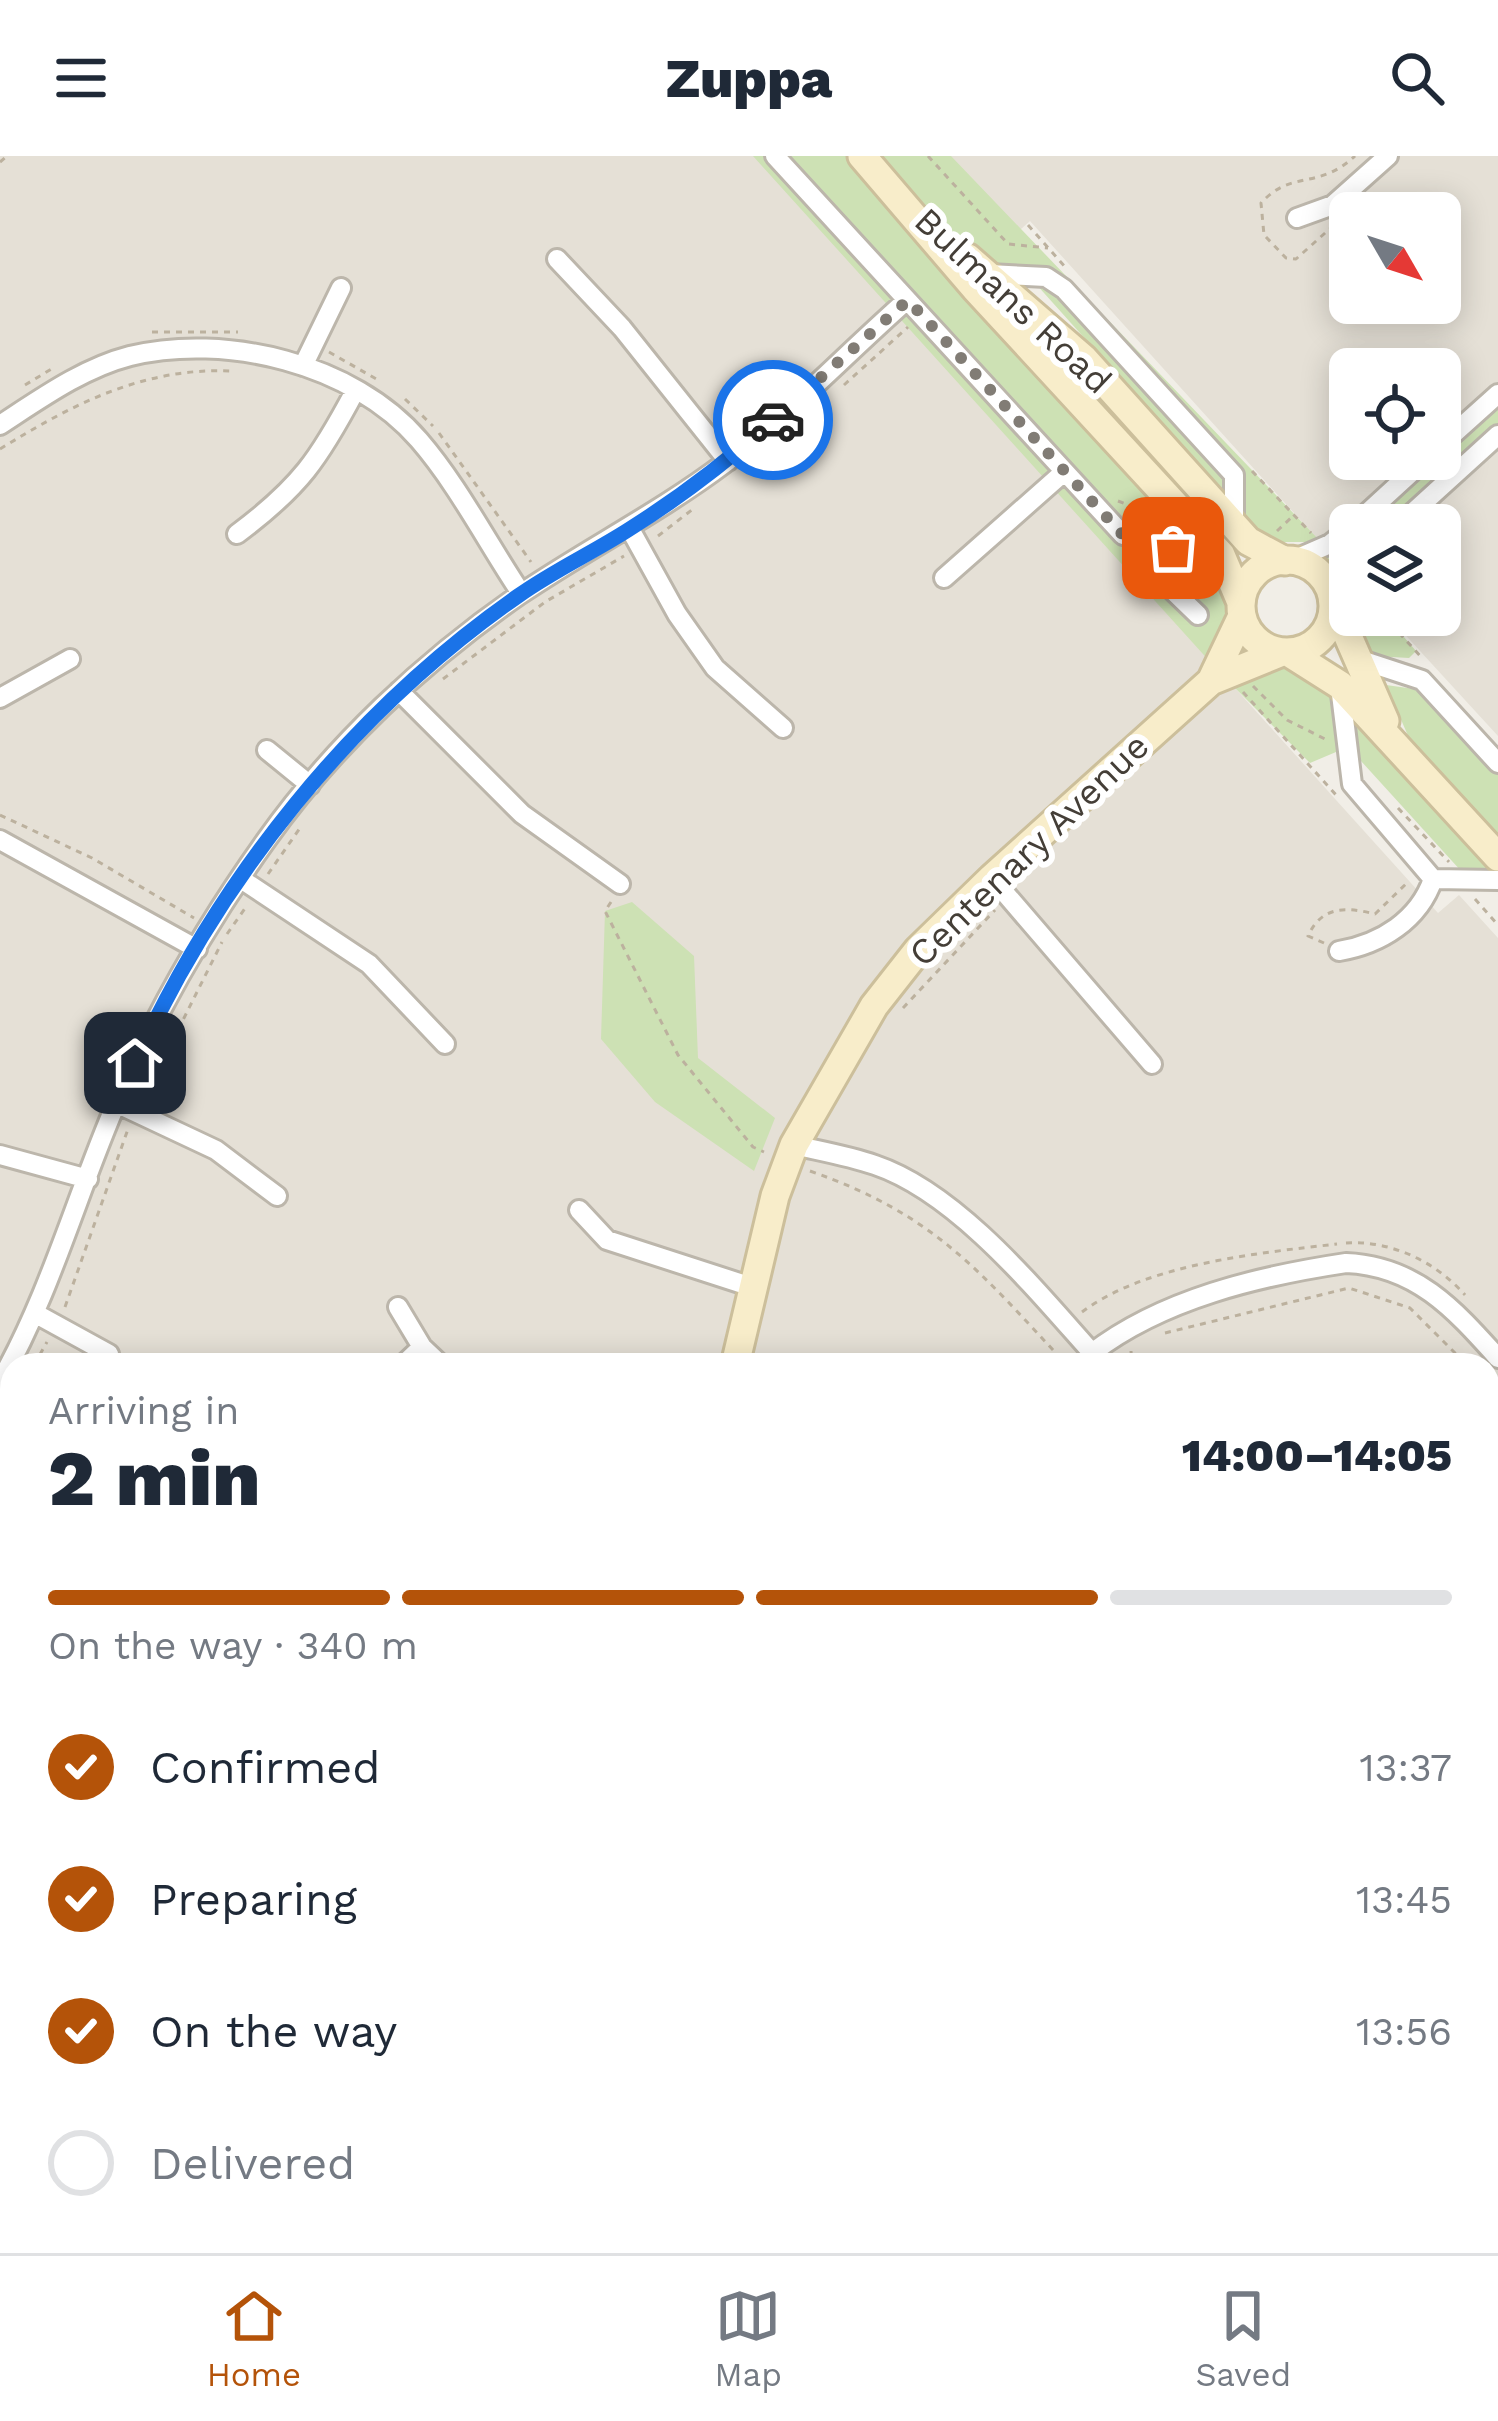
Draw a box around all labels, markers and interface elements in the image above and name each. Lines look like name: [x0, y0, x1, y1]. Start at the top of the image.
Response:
icon: menu: [48, 45, 114, 111]
icon: search: [1384, 45, 1450, 111]
text: Zuppa: [666, 47, 832, 110]
north arrow: [1329, 192, 1461, 324]
map controls: [1329, 192, 1461, 636]
street label: Bulmans Road: [906, 199, 1120, 403]
button: locate: [1329, 348, 1461, 480]
courier: [713, 360, 833, 480]
icon: car: [740, 387, 806, 453]
pin: [1122, 497, 1224, 599]
button: layers: [1329, 504, 1461, 636]
icon: bag: [1140, 515, 1206, 581]
street label: Centenary Avenue: [901, 725, 1157, 975]
pin: [84, 1012, 186, 1114]
icon: home: [102, 1030, 168, 1096]
text: Arriving in: [48, 1388, 239, 1433]
text: 14:00–14:05: [1182, 1429, 1452, 1482]
text: 2 min: [48, 1432, 261, 1524]
text: On the way · 340 m: [48, 1623, 418, 1668]
icon: check: [48, 1734, 114, 1800]
text: Confirmed: [150, 1741, 381, 1794]
text: 13:37: [1359, 1745, 1452, 1790]
icon: check: [48, 1866, 114, 1932]
text: Preparing: [150, 1873, 357, 1926]
text: 13:45: [1356, 1877, 1452, 1922]
icon: check: [48, 1998, 114, 2064]
text: On the way: [150, 2005, 397, 2058]
text: 13:56: [1356, 2009, 1452, 2054]
text: Delivered: [150, 2137, 355, 2190]
tab: Home: [207, 2283, 301, 2394]
tab: Map: [715, 2283, 782, 2394]
tab: Saved: [1195, 2283, 1291, 2394]

